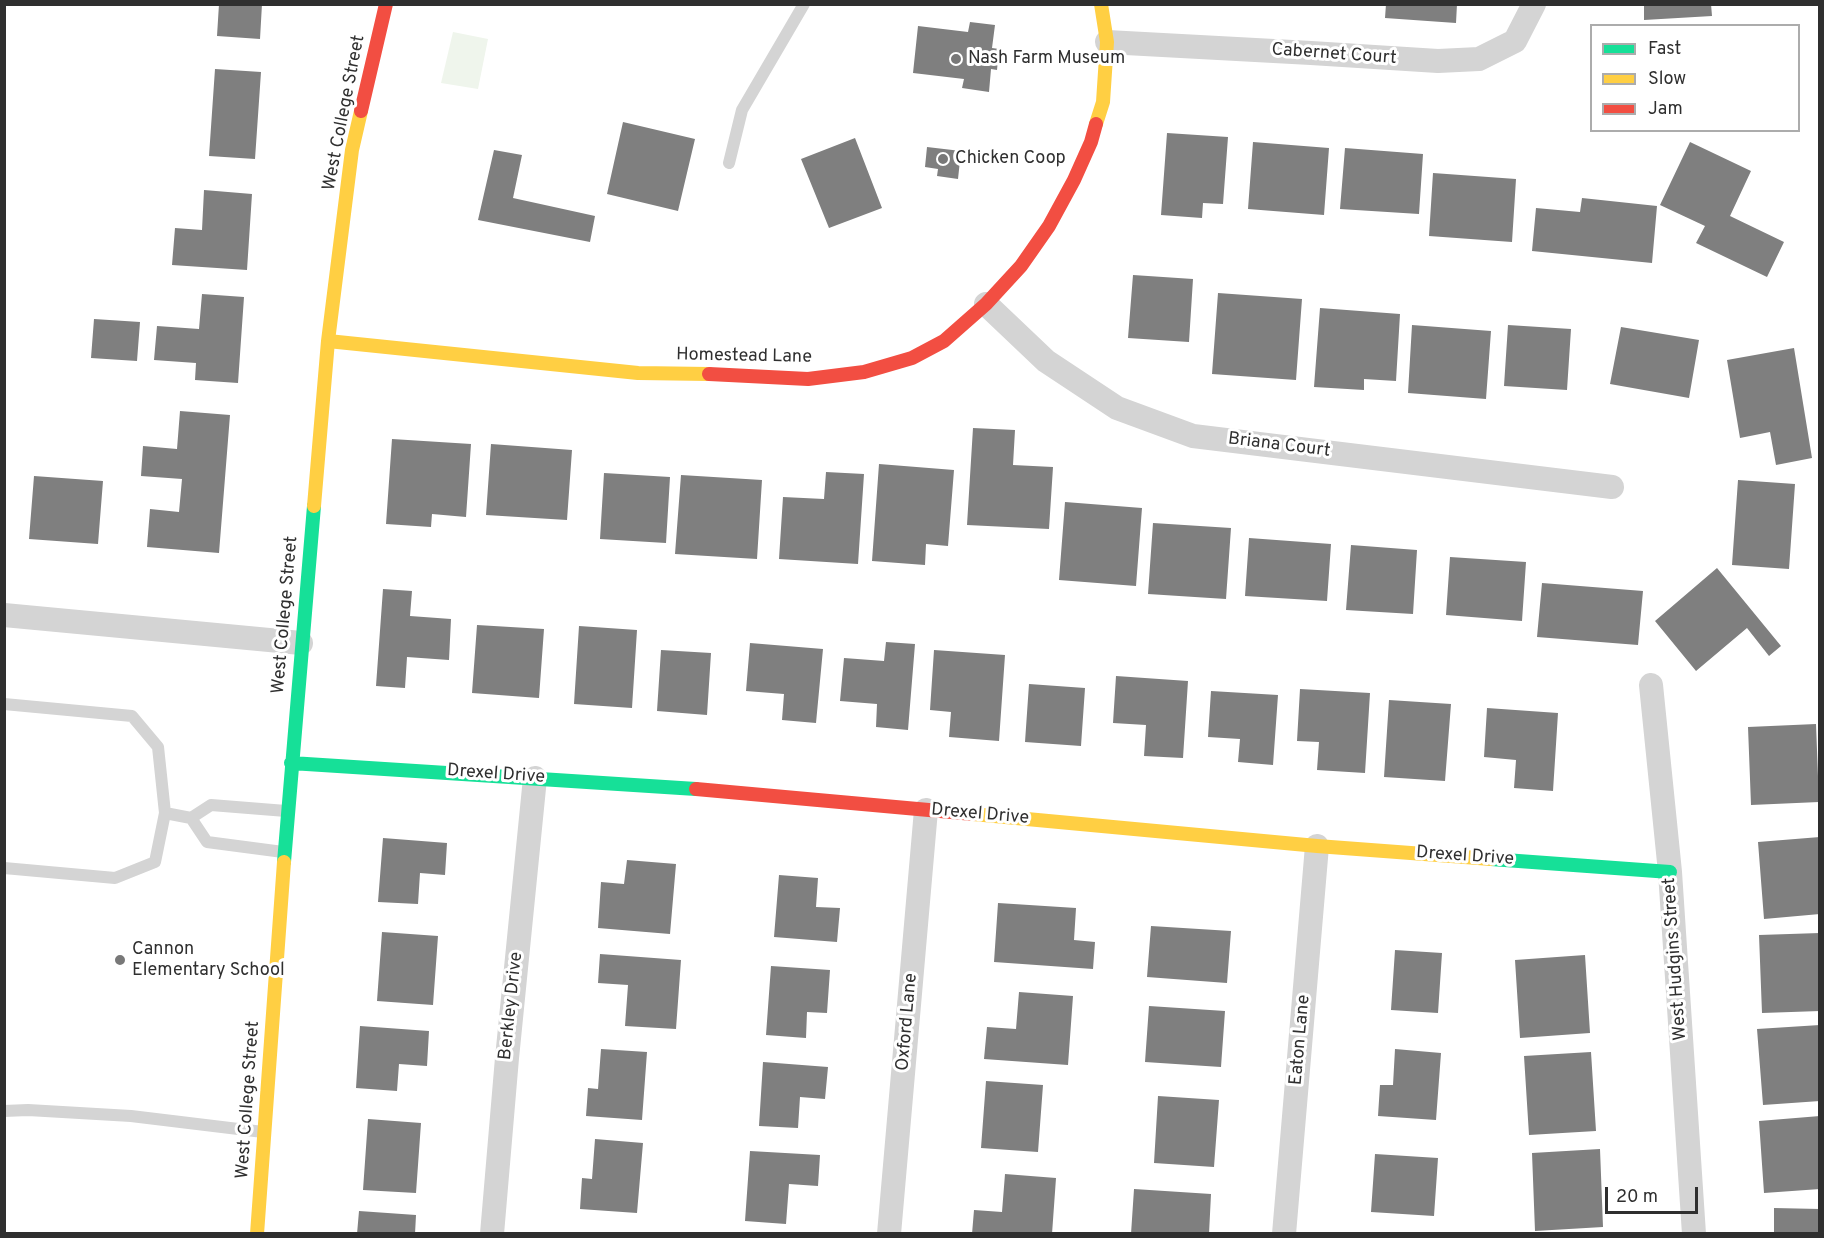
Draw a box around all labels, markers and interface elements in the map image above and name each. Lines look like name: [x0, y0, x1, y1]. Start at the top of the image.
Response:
legend: [1590, 24, 1800, 132]
street label: West College Street: [319, 33, 371, 193]
text: Fast: [1648, 38, 1681, 61]
street label: Cabernet Court: [1271, 40, 1397, 70]
place label: Nash Farm Museum: [968, 48, 1125, 70]
marker: Nash Farm Museum: [949, 52, 963, 66]
text: Slow: [1648, 68, 1686, 91]
text: Jam: [1648, 98, 1683, 121]
place label: Chicken Coop: [955, 148, 1066, 170]
marker: Chicken Coop: [936, 152, 950, 166]
street label: Homestead Lane: [676, 345, 812, 369]
street label: Briana Court: [1227, 429, 1331, 463]
street label: West College Street: [268, 535, 304, 695]
street label: Drexel Drive: [446, 761, 546, 789]
street label: Drexel Drive: [930, 800, 1030, 830]
street label: Drexel Drive: [1415, 843, 1515, 871]
street label: West Hudgins Street: [1660, 877, 1692, 1041]
place label: Cannon Elementary School: [132, 939, 285, 982]
street label: Berkley Drive: [496, 951, 528, 1061]
marker: Cannon Elementary School: [113, 953, 127, 967]
street label: Oxford Lane: [893, 972, 923, 1072]
street label: Eaton Lane: [1286, 994, 1316, 1086]
street label: West College Street: [233, 1020, 265, 1180]
scale bar: [1608, 1175, 1701, 1213]
text: 20 m: [1616, 1186, 1658, 1209]

